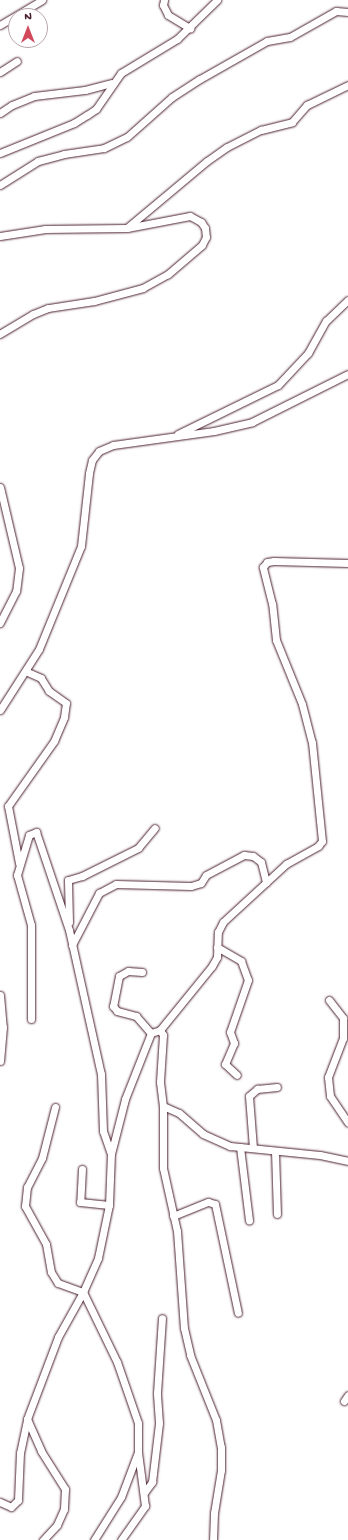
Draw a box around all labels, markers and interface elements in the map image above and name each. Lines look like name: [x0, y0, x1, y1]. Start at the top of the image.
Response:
north arrow: [8, 8, 48, 48]
text: N: [24, 11, 32, 23]

